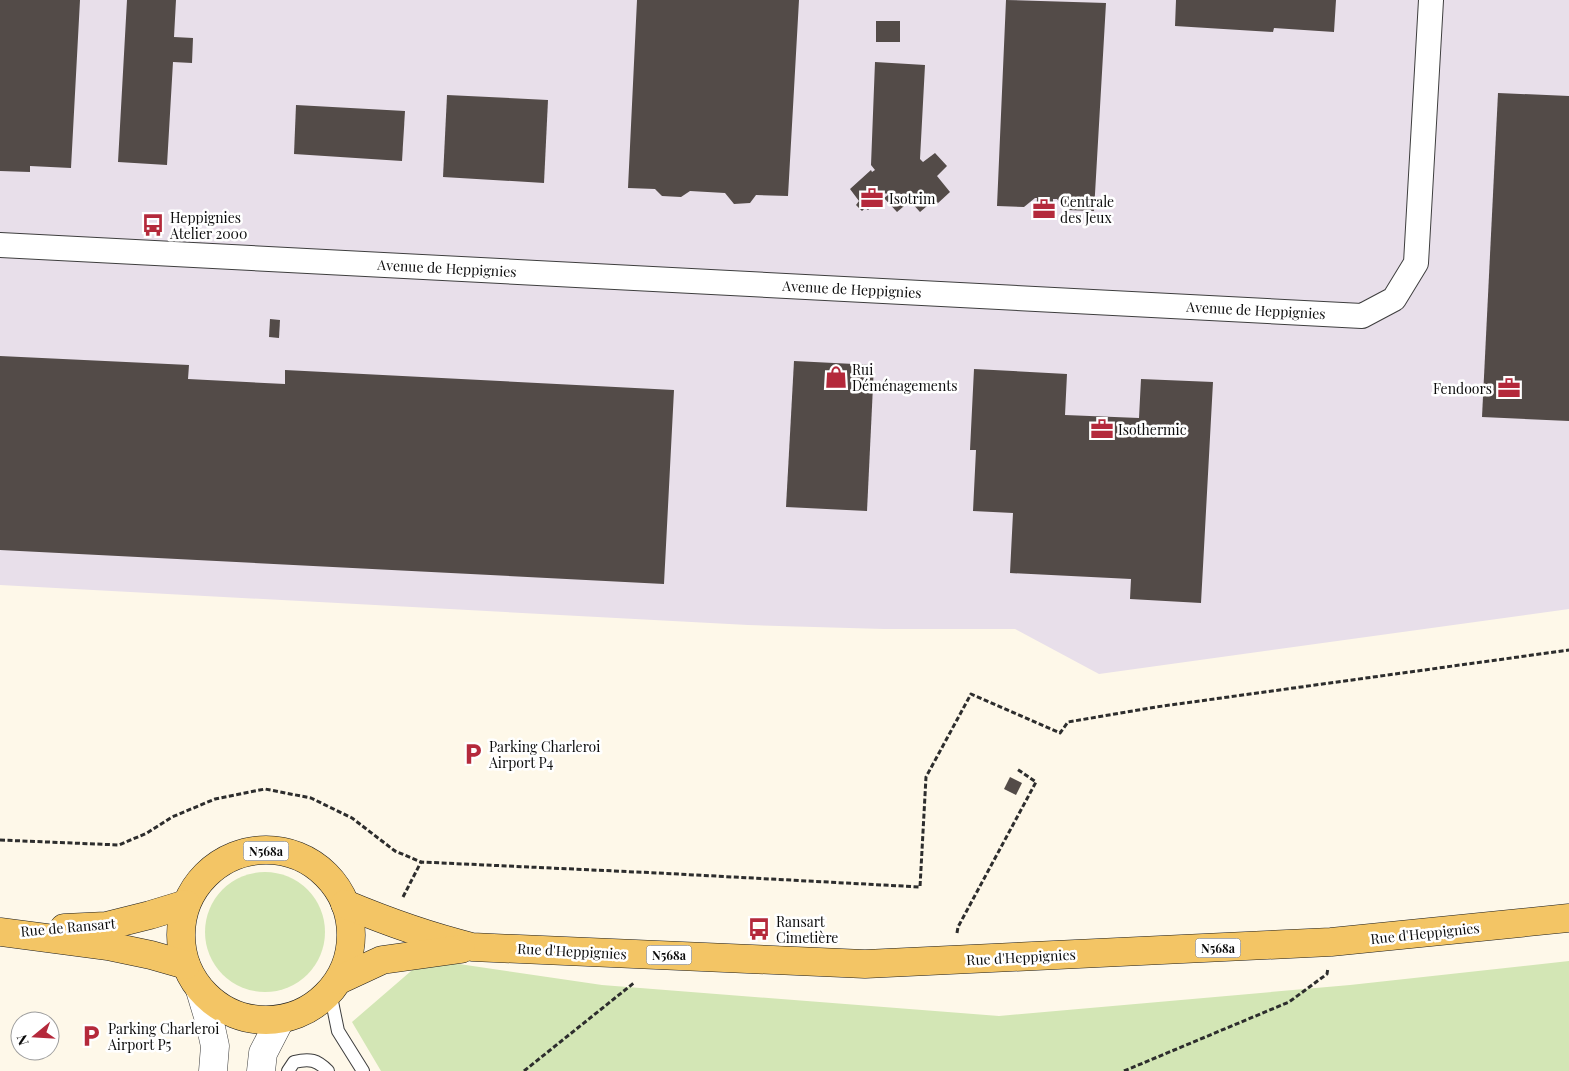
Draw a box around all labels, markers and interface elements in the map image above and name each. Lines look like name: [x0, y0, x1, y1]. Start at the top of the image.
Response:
office icon: Isotrim: [859, 185, 885, 211]
place label: Isotrim: [889, 189, 936, 208]
place label: Centrale des Jeux: [1060, 192, 1114, 227]
office icon: Centrale des Jeux: [1031, 196, 1057, 222]
place label: Heppignies Atelier 2000: [169, 208, 247, 243]
bus stop icon: Heppignies Atelier 2000: [140, 212, 166, 238]
street label: Avenue de Heppignies: [376, 255, 517, 281]
street label: Avenue de Heppignies: [781, 276, 922, 302]
street label: Avenue de Heppignies: [1185, 297, 1326, 323]
place label: Rui Déménagements: [852, 360, 957, 395]
shop icon: Rui Déménagements: [823, 364, 849, 390]
office icon: Fendoors: [1496, 375, 1522, 401]
place label: Fendoors: [1433, 379, 1492, 398]
office icon: Isothermic: [1089, 416, 1115, 442]
place label: Isothermic: [1118, 420, 1187, 439]
place label: Parking Charleroi Airport P4: [488, 737, 600, 772]
parking icon: Parking Charleroi Airport P4: [460, 741, 486, 767]
road number: N568a: [244, 841, 288, 860]
place label: Ransart Cimetière: [776, 912, 838, 947]
street label: Rue de Ransart: [20, 913, 117, 941]
bus stop icon: Ransart Cimetière: [746, 916, 772, 942]
street label: Rue d'Heppignies: [1370, 918, 1480, 948]
road number: N568a: [1196, 938, 1240, 958]
street label: Rue d'Heppignies: [517, 939, 627, 963]
street label: Rue d'Heppignies: [966, 945, 1076, 969]
road number: N568a: [646, 946, 692, 964]
north arrow: [10, 1011, 60, 1061]
place label: Parking Charleroi Airport P5: [107, 1019, 219, 1054]
parking icon: Parking Charleroi Airport P5: [78, 1023, 104, 1049]
text: N: [12, 1032, 33, 1048]

